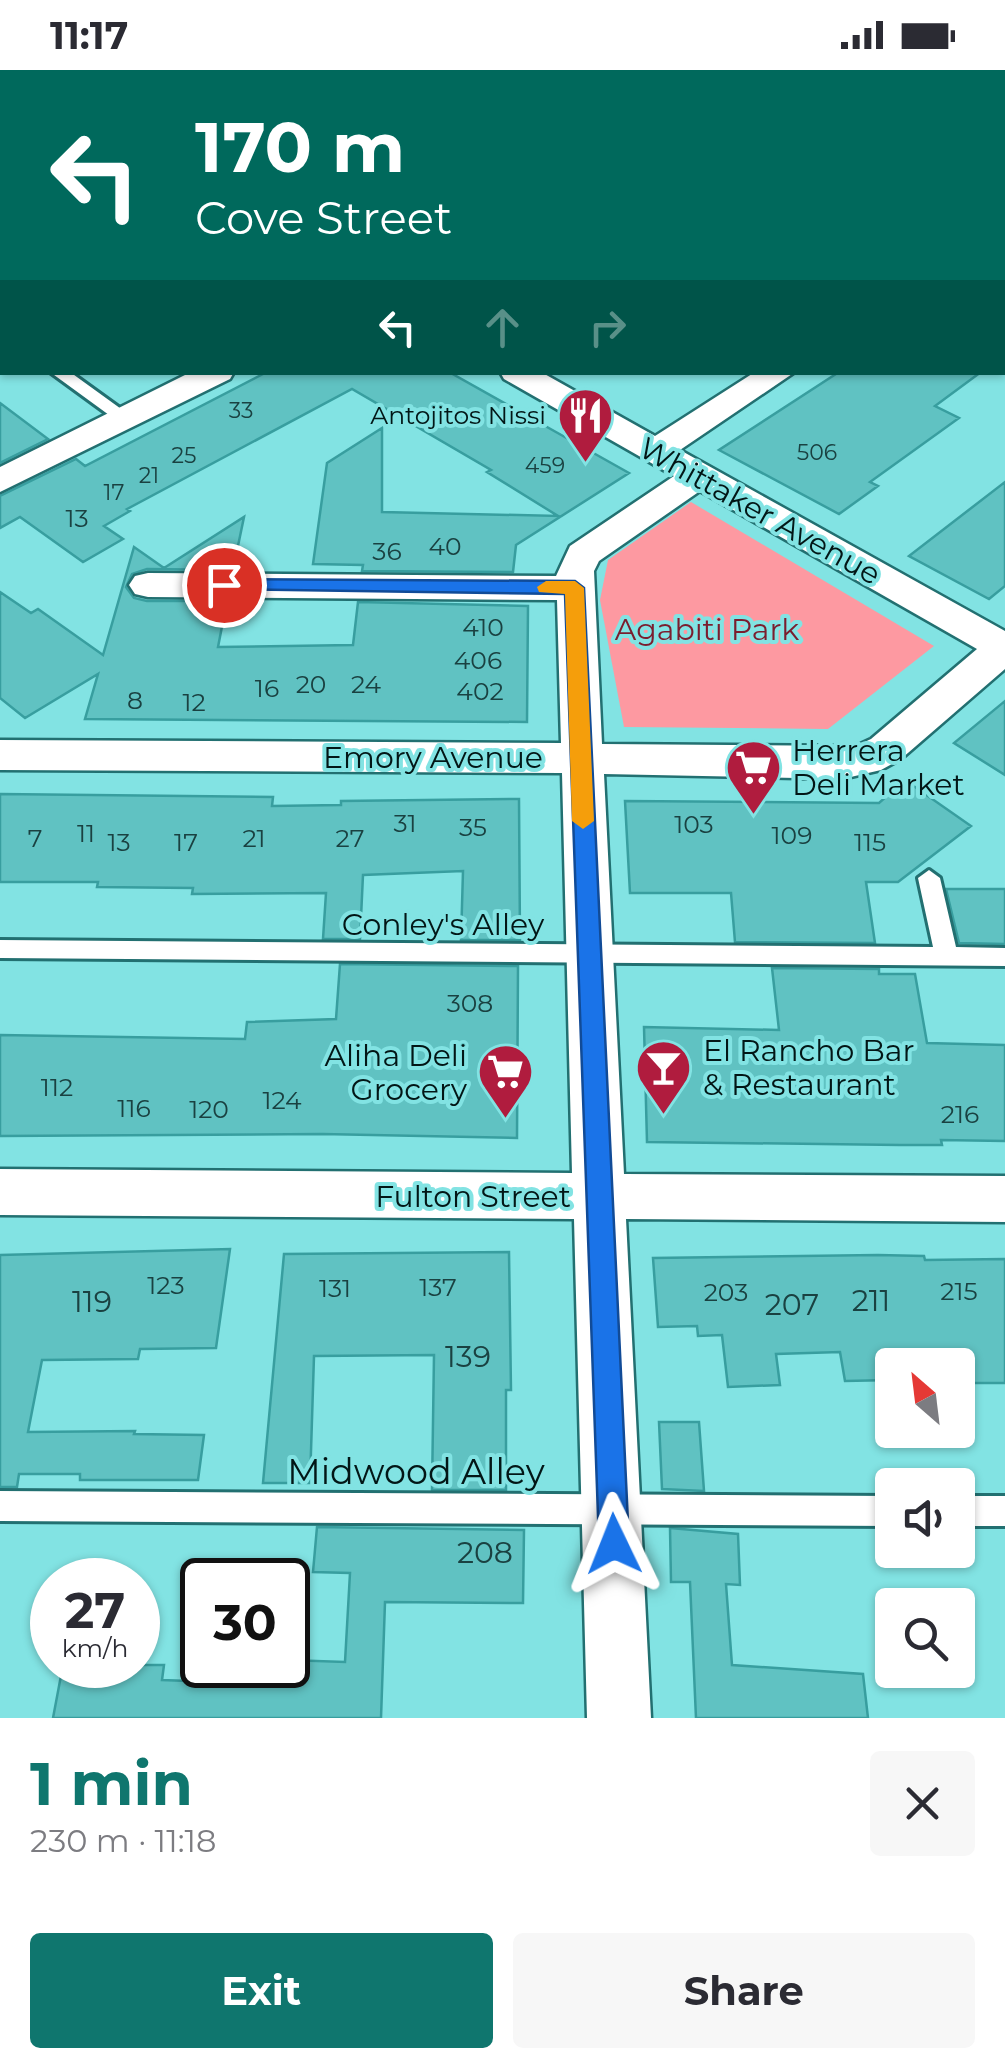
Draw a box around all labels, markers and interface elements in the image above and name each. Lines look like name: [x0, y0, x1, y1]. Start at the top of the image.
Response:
text: 11:17: [50, 12, 128, 59]
text: 170 m: [195, 104, 405, 190]
icon: left: [30, 110, 160, 240]
text: Cove Street: [195, 190, 452, 245]
icon: left: [370, 300, 425, 355]
icon: ahead: [475, 300, 530, 355]
icon: right: [580, 300, 635, 355]
restaurant icon: Antojitos Nissi: [555, 385, 615, 464]
house number: 33: [229, 397, 253, 424]
place label: Antojitos Nissi: [370, 400, 546, 430]
street label: Whittaker Avenue: [633, 429, 887, 593]
house number: 506: [797, 439, 837, 466]
house number: 25: [172, 442, 196, 469]
house number: 459: [525, 452, 565, 479]
house number: 21: [139, 462, 159, 489]
house number: 17: [104, 479, 124, 506]
house number: 13: [65, 503, 89, 533]
house number: 40: [428, 531, 462, 561]
house number: 36: [372, 536, 402, 566]
pin: [182, 543, 267, 628]
icon: arrive: [197, 558, 252, 613]
park label: Agabiti Park: [615, 611, 799, 648]
house number: 410: [462, 612, 504, 642]
house number: 406: [454, 645, 502, 675]
house number: 20: [296, 669, 326, 699]
house number: 24: [351, 669, 382, 699]
house number: 16: [255, 673, 279, 703]
house number: 402: [456, 676, 504, 706]
house number: 8: [127, 685, 143, 715]
house number: 12: [182, 687, 206, 717]
place label: Herrera Deli Market: [792, 732, 965, 803]
supermarket icon: Herrera Deli Market: [723, 737, 783, 816]
street label: Emory Avenue: [323, 739, 543, 776]
house number: 31: [393, 808, 417, 838]
house number: 103: [674, 809, 714, 839]
house number: 35: [459, 812, 487, 842]
house number: 11: [77, 818, 95, 848]
house number: 109: [772, 820, 812, 850]
house number: 7: [28, 823, 42, 853]
house number: 21: [242, 823, 266, 853]
house number: 27: [336, 823, 364, 853]
house number: 13: [107, 827, 131, 857]
house number: 17: [174, 827, 198, 857]
house number: 115: [854, 827, 886, 857]
street label: Conley's Alley: [342, 906, 545, 943]
house number: 308: [447, 988, 493, 1018]
place label: El Rancho Bar & Restaurant: [703, 1032, 914, 1103]
place label: Aliha Deli Grocery: [324, 1037, 468, 1108]
bar icon: El Rancho Bar & Restaurant: [634, 1037, 694, 1116]
supermarket icon: Aliha Deli Grocery: [476, 1042, 536, 1121]
house number: 112: [41, 1072, 73, 1102]
house number: 124: [262, 1085, 302, 1115]
house number: 116: [117, 1093, 151, 1123]
house number: 120: [189, 1094, 229, 1124]
house number: 216: [941, 1099, 979, 1129]
street label: Fulton Street: [375, 1178, 571, 1215]
house number: 123: [147, 1270, 185, 1300]
house number: 137: [419, 1272, 457, 1302]
house number: 131: [319, 1273, 351, 1303]
house number: 215: [940, 1276, 978, 1306]
house number: 203: [704, 1277, 748, 1307]
house number: 211: [852, 1282, 890, 1319]
house number: 119: [72, 1283, 112, 1320]
house number: 207: [765, 1286, 819, 1323]
house number: 139: [445, 1338, 491, 1375]
north arrow: [875, 1348, 975, 1448]
map controls: [875, 1348, 975, 1688]
street label: Midwood Alley: [287, 1450, 545, 1493]
button: sound: [875, 1468, 975, 1568]
position arrow: [562, 1492, 666, 1596]
house number: 208: [457, 1534, 513, 1571]
speed limit sign: 30: [180, 1558, 310, 1688]
text: 27: [65, 1580, 125, 1641]
button: search: [875, 1588, 975, 1688]
text: km/h: [62, 1633, 128, 1663]
text: 1 min: [30, 1747, 193, 1820]
button: close: [870, 1751, 975, 1856]
text: 230 m · 11:18: [30, 1821, 216, 1860]
button: Exit: [30, 1933, 493, 2048]
button: Share: [513, 1933, 975, 2048]

